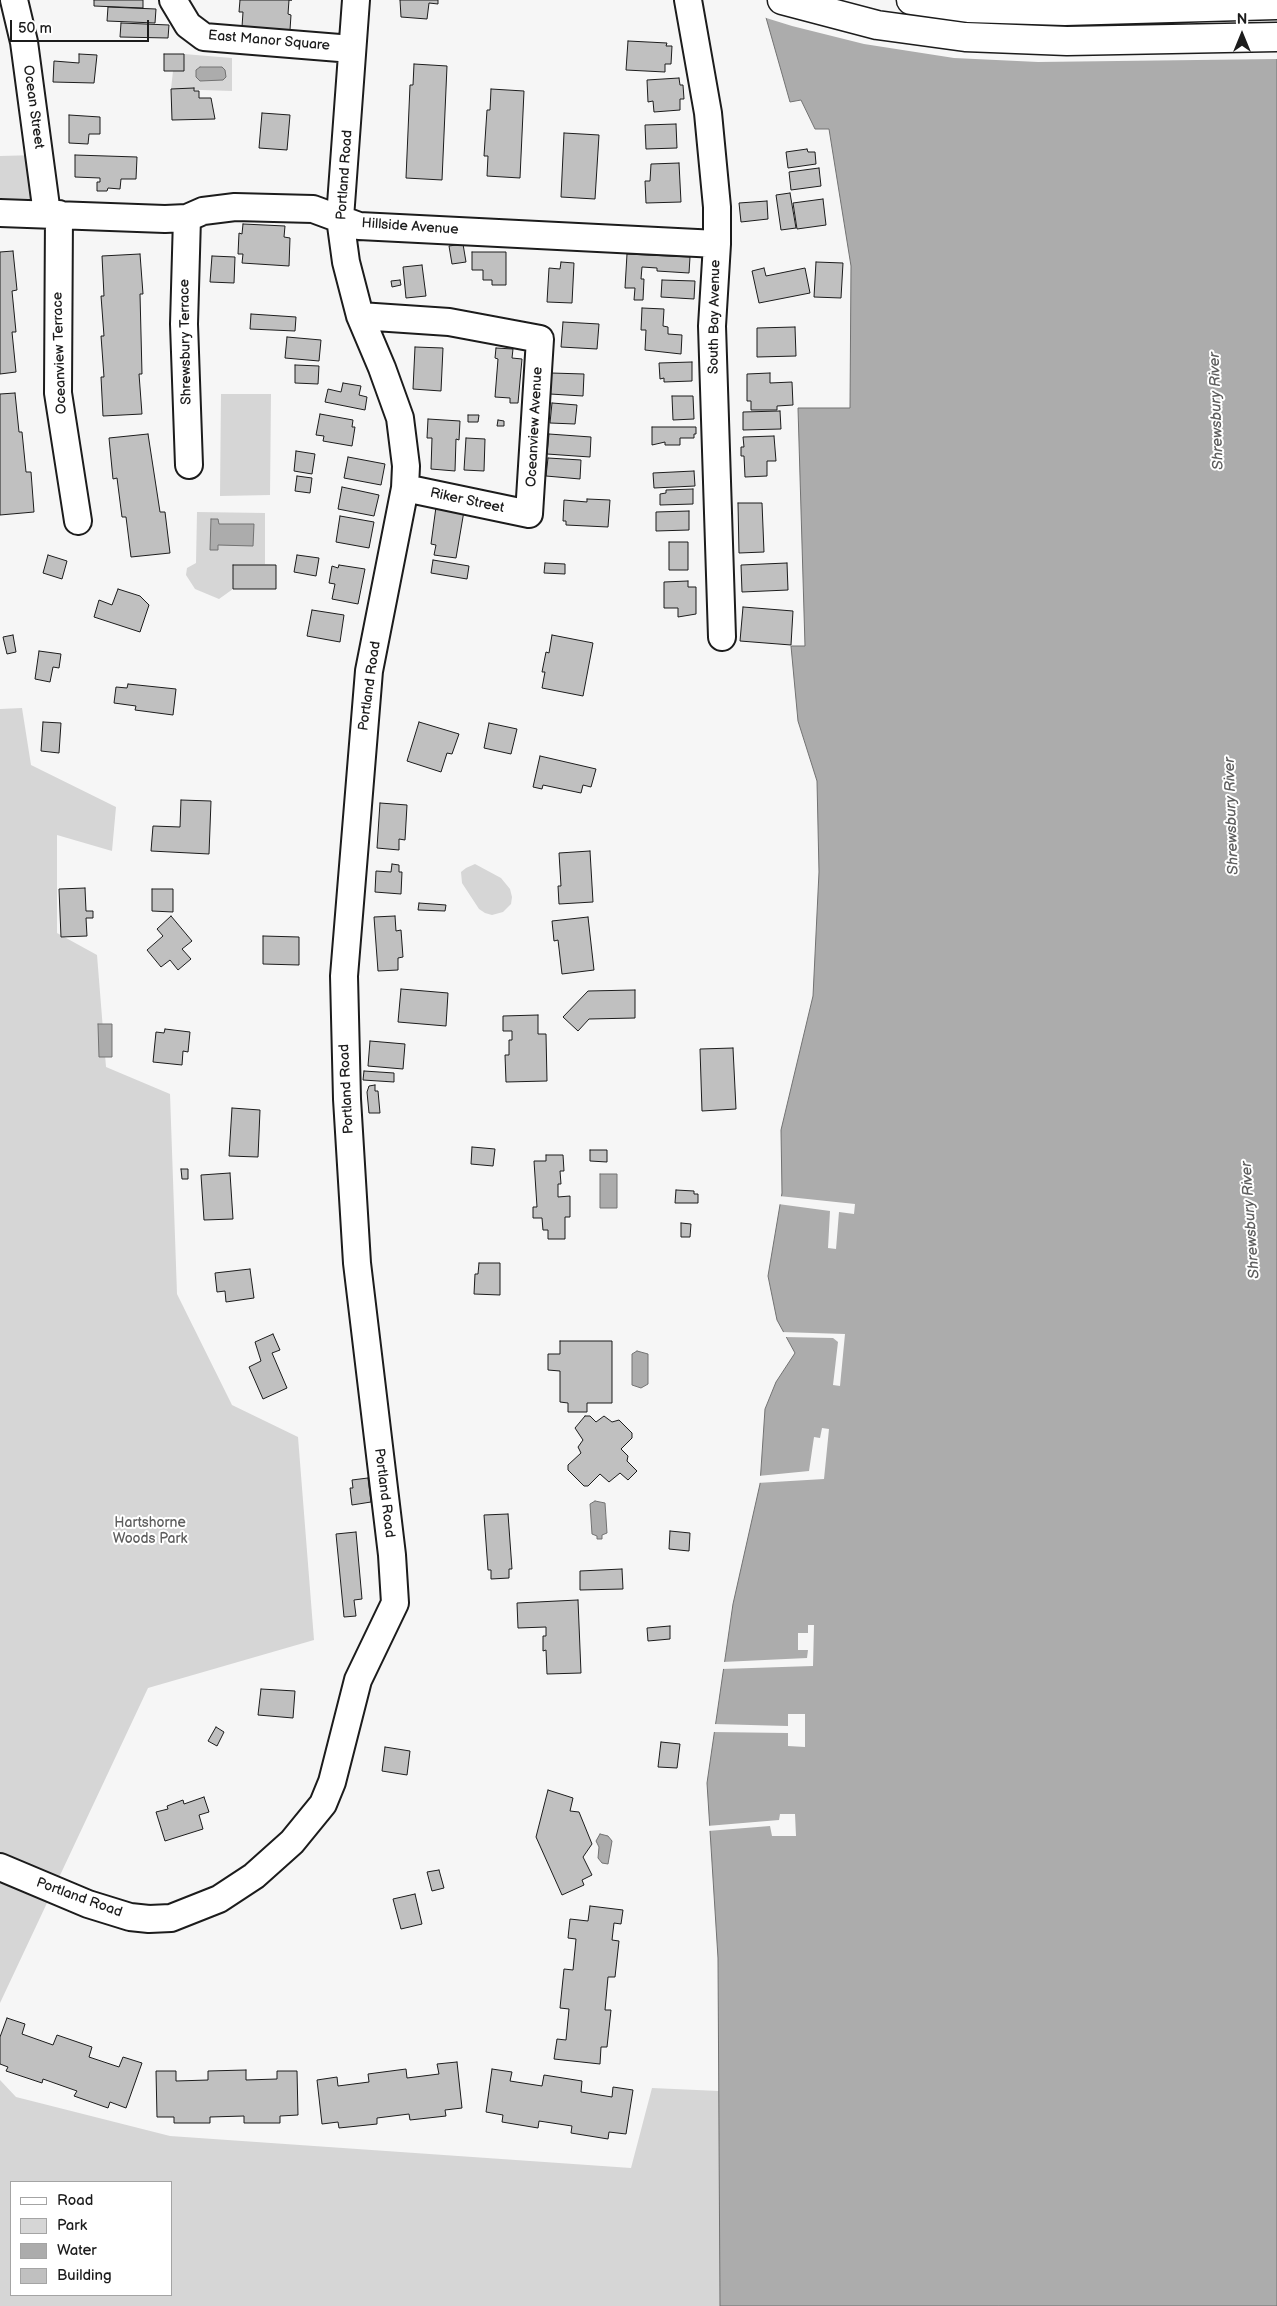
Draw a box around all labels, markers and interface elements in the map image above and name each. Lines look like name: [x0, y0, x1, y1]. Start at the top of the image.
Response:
scale bar: [12, 10, 151, 42]
north arrow: [1217, 10, 1267, 60]
text: N: [1237, 11, 1247, 28]
text: 50 m: [18, 19, 52, 38]
street label: East Manor Square: [207, 27, 331, 55]
street label: Ocean Street: [19, 64, 47, 150]
street label: Portland Road: [333, 129, 357, 221]
street label: Hillside Avenue: [361, 215, 459, 239]
street label: South Bay Avenue: [706, 260, 724, 374]
street label: Shrewsbury Terrace: [177, 279, 195, 405]
street label: Oceanview Terrace: [49, 292, 71, 414]
water label: Shrewsbury River: [1206, 352, 1228, 470]
street label: Oceanview Avenue: [523, 366, 547, 488]
street label: Riker Street: [428, 485, 506, 517]
street label: Portland Road: [355, 640, 385, 732]
water label: Shrewsbury River: [1221, 757, 1243, 875]
street label: Portland Road: [336, 1044, 358, 1134]
water label: Shrewsbury River: [1238, 1161, 1264, 1279]
street label: Portland Road: [370, 1447, 398, 1539]
park label: Hartshorne Woods Park: [113, 1515, 187, 1548]
street label: Portland Road: [34, 1875, 124, 1921]
legend: [10, 2181, 172, 2296]
text: Road: [57, 2191, 93, 2210]
text: Park: [57, 2216, 87, 2235]
text: Water: [57, 2241, 97, 2260]
text: Building: [57, 2266, 112, 2285]

